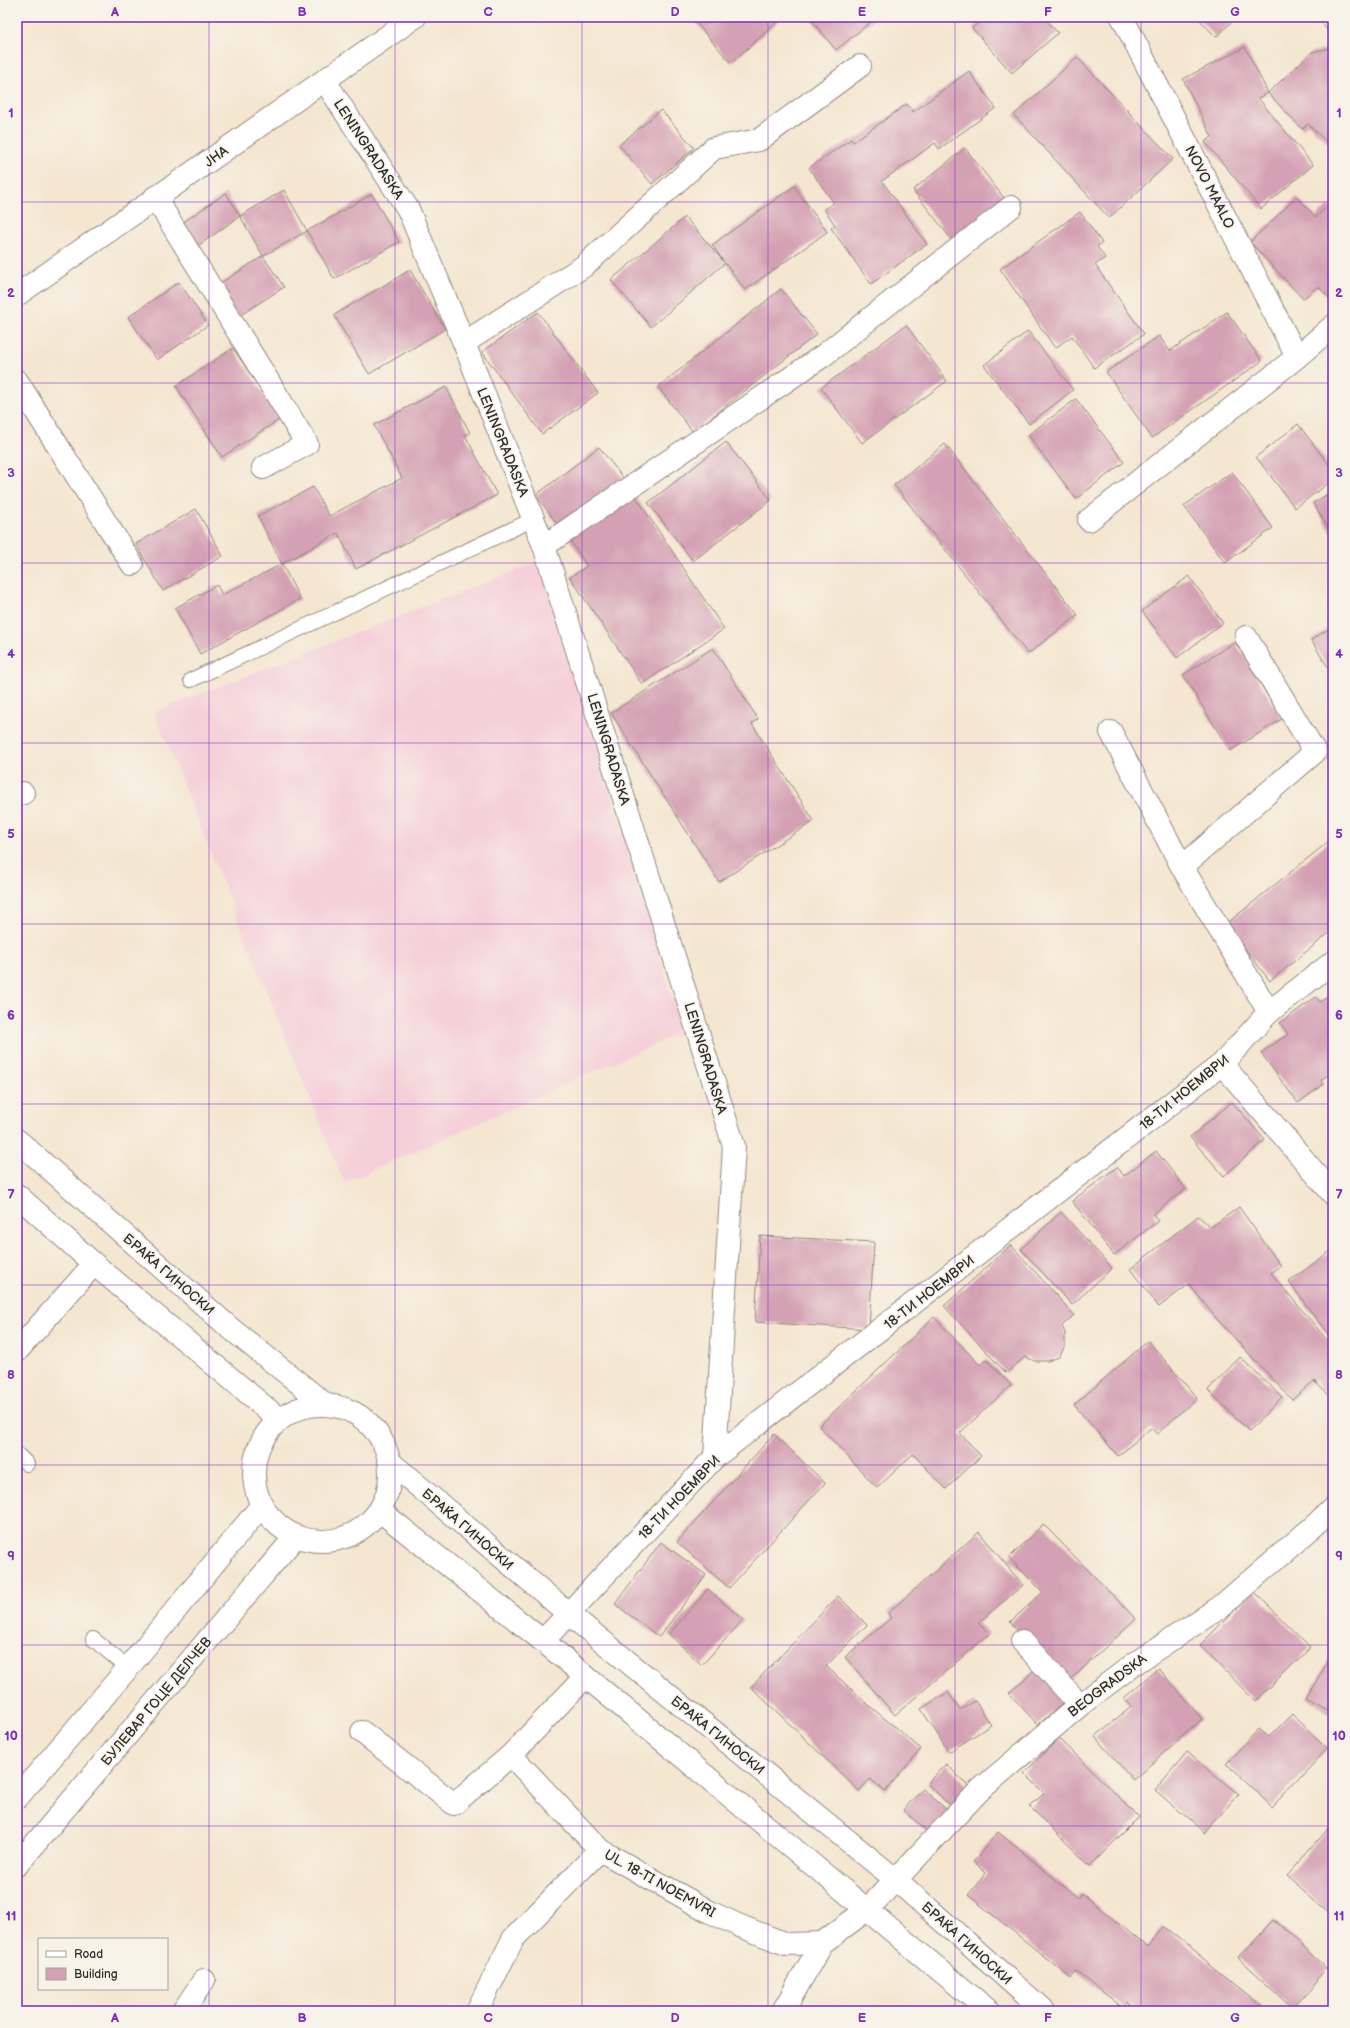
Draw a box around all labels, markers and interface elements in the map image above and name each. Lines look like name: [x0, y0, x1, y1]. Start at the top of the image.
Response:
text: A: [110, 4, 119, 20]
text: B: [297, 4, 307, 20]
text: C: [483, 4, 493, 20]
text: D: [670, 4, 680, 20]
text: E: [858, 4, 867, 20]
text: F: [1044, 4, 1052, 20]
text: G: [1230, 4, 1240, 20]
street label: LENINGRADASKA: [330, 96, 408, 203]
text: 1: [8, 105, 14, 121]
text: 1: [1336, 105, 1342, 121]
street label: ЈНА: [201, 142, 232, 171]
street label: NOVO MAALO: [1181, 143, 1238, 232]
text: 2: [7, 285, 15, 301]
text: 2: [1335, 285, 1343, 301]
street label: LENINGRADASKA: [473, 385, 532, 500]
text: 3: [7, 465, 15, 481]
text: 3: [1335, 465, 1343, 481]
text: 4: [7, 646, 15, 662]
text: 4: [1335, 646, 1343, 662]
street label: LENINGRADASKA: [583, 691, 634, 808]
text: 5: [7, 826, 15, 842]
text: 5: [1335, 826, 1343, 842]
street label: LENINGRADASKA: [680, 1000, 731, 1117]
text: 6: [7, 1007, 15, 1023]
text: 6: [1335, 1007, 1343, 1023]
street label: 18-ТИ НОЕМВРИ: [1136, 1051, 1233, 1134]
text: 7: [7, 1187, 15, 1203]
text: 7: [1335, 1187, 1343, 1203]
street label: БРАЌА ГИНОСКИ: [119, 1230, 218, 1319]
street label: 18-ТИ НОЕМВРИ: [881, 1252, 978, 1333]
text: 8: [7, 1367, 15, 1383]
text: 8: [1335, 1367, 1343, 1383]
street label: 18-ТИ НОЕМВРИ: [635, 1452, 724, 1543]
street label: БРАЌА ГИНОСКИ: [418, 1485, 517, 1574]
text: 9: [7, 1548, 15, 1564]
text: 9: [1335, 1548, 1343, 1564]
street label: БУЛЕВАР ГОЦЕ ДЕЛЧЕВ: [98, 1633, 215, 1769]
street label: BEOGRADSKA: [1064, 1650, 1150, 1721]
street label: БРАЌА ГИНОСКИ: [667, 1692, 768, 1778]
text: 10: [4, 1728, 18, 1744]
text: 10: [1332, 1728, 1346, 1744]
street label: UL. 18-TI NOEMVRI: [601, 1846, 718, 1921]
street label: БРАЌА ГИНОСКИ: [918, 1898, 1015, 1988]
text: 11: [6, 1908, 16, 1924]
text: 11: [1334, 1908, 1344, 1924]
legend: [38, 1938, 168, 1990]
text: Road: [74, 1947, 103, 1962]
text: Building: [74, 1967, 118, 1982]
text: A: [110, 2010, 119, 2026]
text: B: [297, 2010, 307, 2026]
text: C: [483, 2010, 493, 2026]
text: D: [670, 2010, 680, 2026]
text: E: [858, 2010, 867, 2026]
text: F: [1044, 2010, 1052, 2026]
text: G: [1230, 2010, 1240, 2026]

